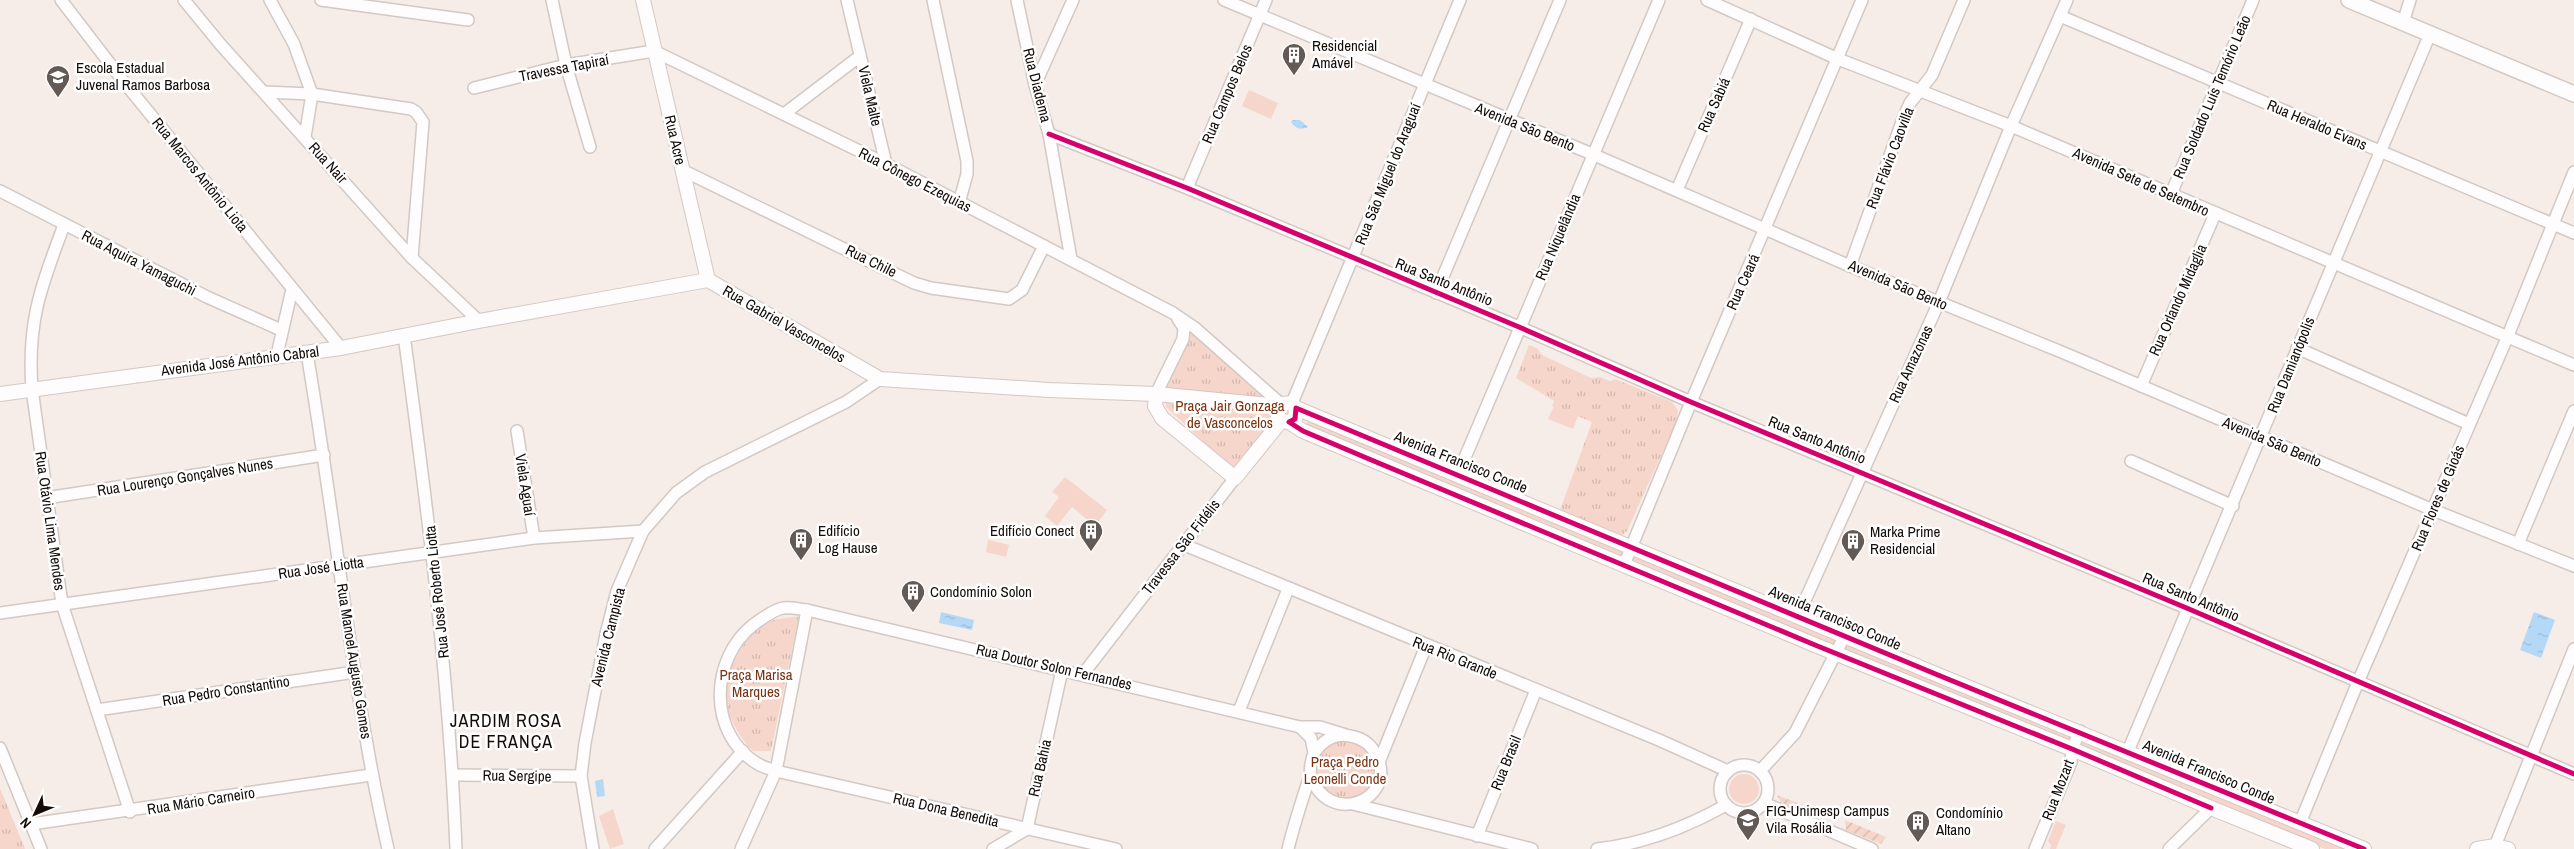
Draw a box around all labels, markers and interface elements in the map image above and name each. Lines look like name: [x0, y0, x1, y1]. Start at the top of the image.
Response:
street label: Rua Soldado Luís Temório Leão: [2167, 11, 2256, 182]
place label: Residencial Amável: [1311, 35, 1377, 73]
street label: Rua Campos Belos: [1196, 41, 1257, 147]
building icon: Residencial Amável: [1281, 42, 1307, 76]
street label: Rua Diadema: [1018, 46, 1057, 124]
street label: Travessa Tapiraí: [517, 48, 611, 87]
place label: Escola Estadual Juvenal Ramos Barbosa: [76, 57, 210, 95]
school or university icon: Escola Estadual Juvenal Ramos Barbosa: [45, 64, 71, 98]
street label: Viela Malte: [853, 64, 888, 128]
street label: Rua Sabiá: [1692, 74, 1735, 136]
street label: Rua Heraldo Evans: [2264, 94, 2370, 155]
street label: Avenida São Bento: [1471, 97, 1578, 156]
street label: Rua São Miguel do Araguaí: [1349, 99, 1426, 248]
street label: Rua Flávio Caovilla: [1860, 104, 1919, 212]
street label: Rua Marcos Antônio Liota: [147, 113, 253, 237]
street label: Rua Acre: [660, 113, 691, 167]
street label: Rua Nair: [304, 137, 353, 188]
street label: Rua Cônego Ezequias: [855, 142, 975, 217]
street label: Avenida Sete de Setembro: [2069, 142, 2213, 221]
street label: Rua Niquelândia: [1530, 190, 1585, 283]
street label: Rua Aquira Yamaguchi: [78, 225, 200, 301]
street label: Rua Chile: [842, 239, 901, 282]
street label: Rua Orlando Midaglia: [2143, 240, 2212, 359]
street label: Rua Ceará: [1721, 250, 1764, 313]
street label: Rua Santo Antônio: [1392, 252, 1496, 311]
street label: Avenida São Bento: [1844, 254, 1951, 315]
street label: Rua Gabriel Vasconcelos: [719, 280, 850, 367]
street label: Rua Damianópolis: [2262, 314, 2319, 416]
street label: Rua Amazonas: [1883, 322, 1938, 406]
street label: Avenida José Antônio Cabral: [159, 340, 320, 381]
park label: Praça Jair Gonzaga de Vasconcelos: [1175, 395, 1285, 433]
street label: Rua Santo Antônio: [1765, 410, 1869, 469]
street label: Avenida São Bento: [2218, 411, 2325, 472]
street label: Avenida Francisco Conde: [1390, 425, 1531, 498]
street label: Rua Flores de Gioás: [2406, 441, 2469, 554]
street label: Rua Otávio Lima Mendes: [30, 450, 71, 592]
street label: Rua Lourenço Gonçalves Nunes: [95, 452, 274, 501]
street label: Viela Aguaí: [510, 452, 541, 518]
street label: Travessa São Fidélis: [1137, 495, 1225, 599]
building icon: Edifício Conect: [1078, 518, 1104, 552]
place label: Edifício Log Hause: [818, 520, 878, 558]
place label: Edifício Conect: [990, 520, 1075, 541]
place label: Marka Prime Residencial: [1870, 521, 1941, 559]
street label: Rua José Roberto Liotta: [419, 524, 454, 659]
building icon: Edifício Log Hause: [788, 527, 814, 561]
building icon: Marka Prime Residencial: [1840, 528, 1866, 562]
street label: Rua José Liotta: [277, 551, 365, 584]
street label: Rua Santo Antônio: [2140, 567, 2243, 626]
building icon: Condomínio Solon: [900, 579, 926, 613]
street label: Avenida Francisco Conde: [1765, 580, 1905, 655]
place label: Condomínio Solon: [930, 581, 1032, 602]
street label: Rua Manoel Augusto Gomes: [332, 582, 377, 740]
street label: Avenida Campista: [585, 585, 630, 689]
street label: Rua Rio Grande: [1410, 631, 1501, 684]
street label: Rua Doutor Solon Fernandes: [974, 638, 1134, 695]
park label: Praça Marisa Marques: [719, 664, 793, 702]
street label: Rua Pedro Constantino: [161, 670, 291, 711]
district label: JARDIM ROSA DE FRANÇA: [450, 708, 562, 754]
street label: Rua Brasil: [1485, 732, 1526, 793]
street label: Avenida Francisco Conde: [2139, 734, 2279, 809]
street label: Rua Bahia: [1023, 737, 1056, 799]
park label: Praça Pedro Leonelli Conde: [1304, 751, 1387, 789]
street label: Rua Mozart: [2036, 756, 2079, 823]
street label: Rua Sergipe: [482, 764, 552, 787]
street label: Rua Mário Carneiro: [146, 782, 256, 819]
street label: Rua Dona Benedita: [891, 787, 1001, 832]
north arrow: [10, 789, 60, 839]
place label: FIG-Unimesp Campus Vila Rosália: [1766, 800, 1889, 838]
place label: Condomínio Altano: [1935, 802, 2003, 840]
school or university icon: FIG-Unimesp Campus Vila Rosália: [1735, 807, 1761, 841]
building icon: Condomínio Altano: [1905, 809, 1931, 843]
text: N: [16, 814, 35, 832]

